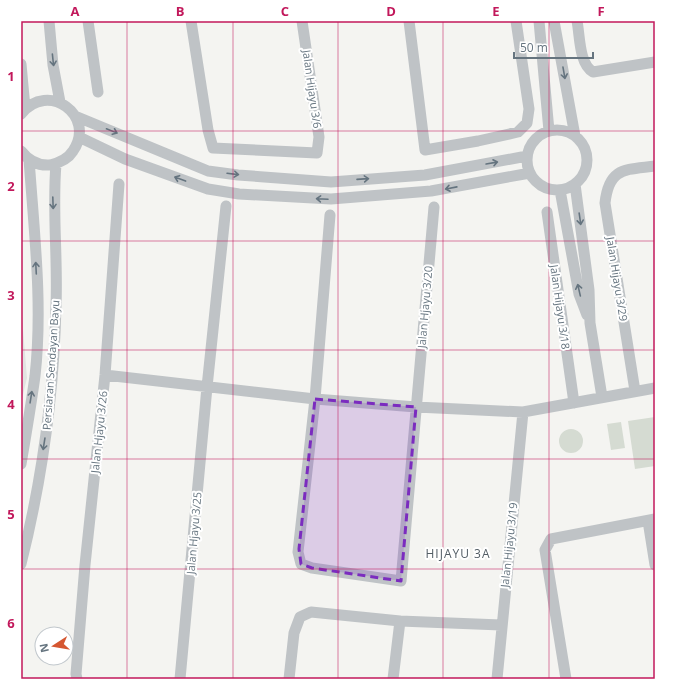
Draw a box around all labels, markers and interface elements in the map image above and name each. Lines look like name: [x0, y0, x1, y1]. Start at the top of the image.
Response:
text: A: [71, 2, 80, 20]
text: B: [176, 2, 185, 20]
text: C: [281, 2, 289, 20]
text: D: [386, 2, 396, 20]
text: E: [492, 2, 500, 20]
text: F: [597, 2, 605, 20]
scale bar: [514, 34, 593, 60]
text: 50 m: [520, 39, 548, 56]
street label: Jalan Hijayu 3/6: [299, 48, 325, 129]
one-way arrow: [49, 53, 57, 66]
one-way arrow: [560, 66, 568, 79]
text: 1: [7, 67, 15, 85]
one-way arrow: [105, 127, 117, 135]
one-way arrow: [485, 158, 498, 166]
one-way arrow: [226, 170, 239, 178]
one-way arrow: [174, 174, 186, 182]
one-way arrow: [356, 176, 369, 183]
text: 2: [7, 177, 15, 195]
one-way arrow: [445, 184, 458, 192]
one-way arrow: [316, 195, 329, 202]
one-way arrow: [50, 196, 57, 209]
one-way arrow: [576, 212, 583, 225]
street label: Jalan Hijayu 3/29: [603, 235, 632, 322]
one-way arrow: [33, 262, 40, 275]
street label: Jalan Hijayu 3/18: [547, 263, 574, 350]
street label: Jalan Hjayu 3/20: [413, 265, 436, 350]
one-way arrow: [574, 284, 582, 297]
text: 3: [7, 286, 15, 304]
street label: Persiaran Sendayan Bayu: [38, 300, 63, 430]
street label: Jalan Hjayu 3/26: [87, 390, 110, 475]
one-way arrow: [28, 391, 36, 404]
text: 4: [7, 395, 15, 413]
one-way arrow: [40, 437, 48, 450]
street label: Jalan Hjayu 3/25: [182, 491, 205, 576]
street label: Jalan Hijayu 3/19: [496, 502, 520, 589]
text: 5: [7, 505, 15, 523]
district label: HIJAYU 3A: [425, 545, 491, 562]
text: 6: [7, 614, 15, 632]
north arrow: [34, 626, 74, 666]
text: N: [35, 642, 52, 654]

